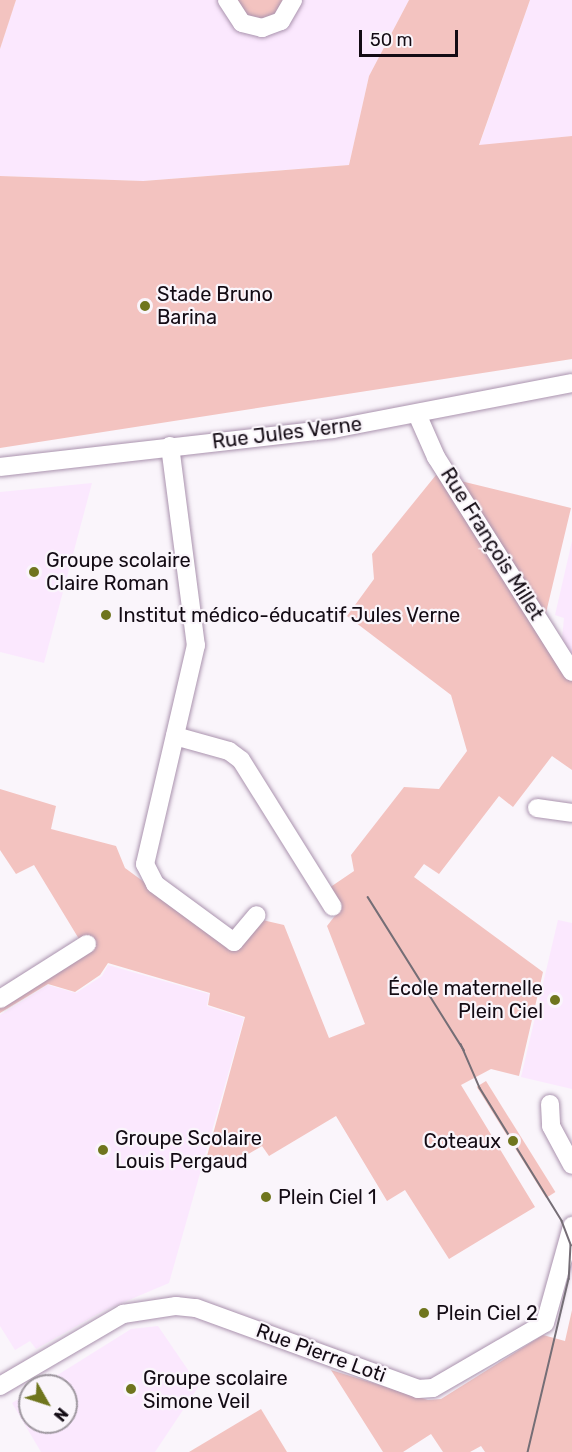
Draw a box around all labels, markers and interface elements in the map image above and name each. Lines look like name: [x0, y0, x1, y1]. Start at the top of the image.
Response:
scale bar: [362, 18, 461, 56]
text: 50 m: [370, 29, 413, 51]
place label: Stade Bruno Barina: [157, 282, 273, 329]
marker: Stade Bruno Barina: [138, 299, 152, 313]
street label: Rue Jules Verne: [210, 412, 364, 454]
street label: Rue François Millet: [435, 463, 549, 625]
place label: Groupe scolaire Claire Roman: [46, 548, 191, 595]
marker: Groupe scolaire Claire Roman: [27, 565, 41, 579]
place label: Institut médico-éducatif Jules Verne: [118, 603, 461, 627]
marker: Institut médico-éducatif Jules Verne: [99, 608, 113, 622]
place label: École maternelle Plein Ciel: [388, 976, 543, 1023]
marker: École maternelle Plein Ciel: [548, 993, 562, 1007]
place label: Groupe Scolaire Louis Pergaud: [115, 1126, 262, 1173]
place label: Coteaux: [423, 1129, 501, 1153]
marker: Coteaux: [506, 1134, 520, 1148]
marker: Groupe Scolaire Louis Pergaud: [96, 1143, 110, 1157]
place label: Plein Ciel 1: [278, 1185, 376, 1209]
marker: Plein Ciel 1: [259, 1190, 273, 1204]
place label: Plein Ciel 2: [436, 1301, 538, 1325]
marker: Plein Ciel 2: [417, 1306, 431, 1320]
street label: Rue Pierre Loti: [253, 1318, 389, 1388]
place label: Groupe scolaire Simone Veil: [143, 1366, 288, 1413]
north arrow: [18, 1374, 78, 1434]
marker: Groupe scolaire Simone Veil: [124, 1382, 138, 1396]
text: N: [50, 1404, 72, 1425]

